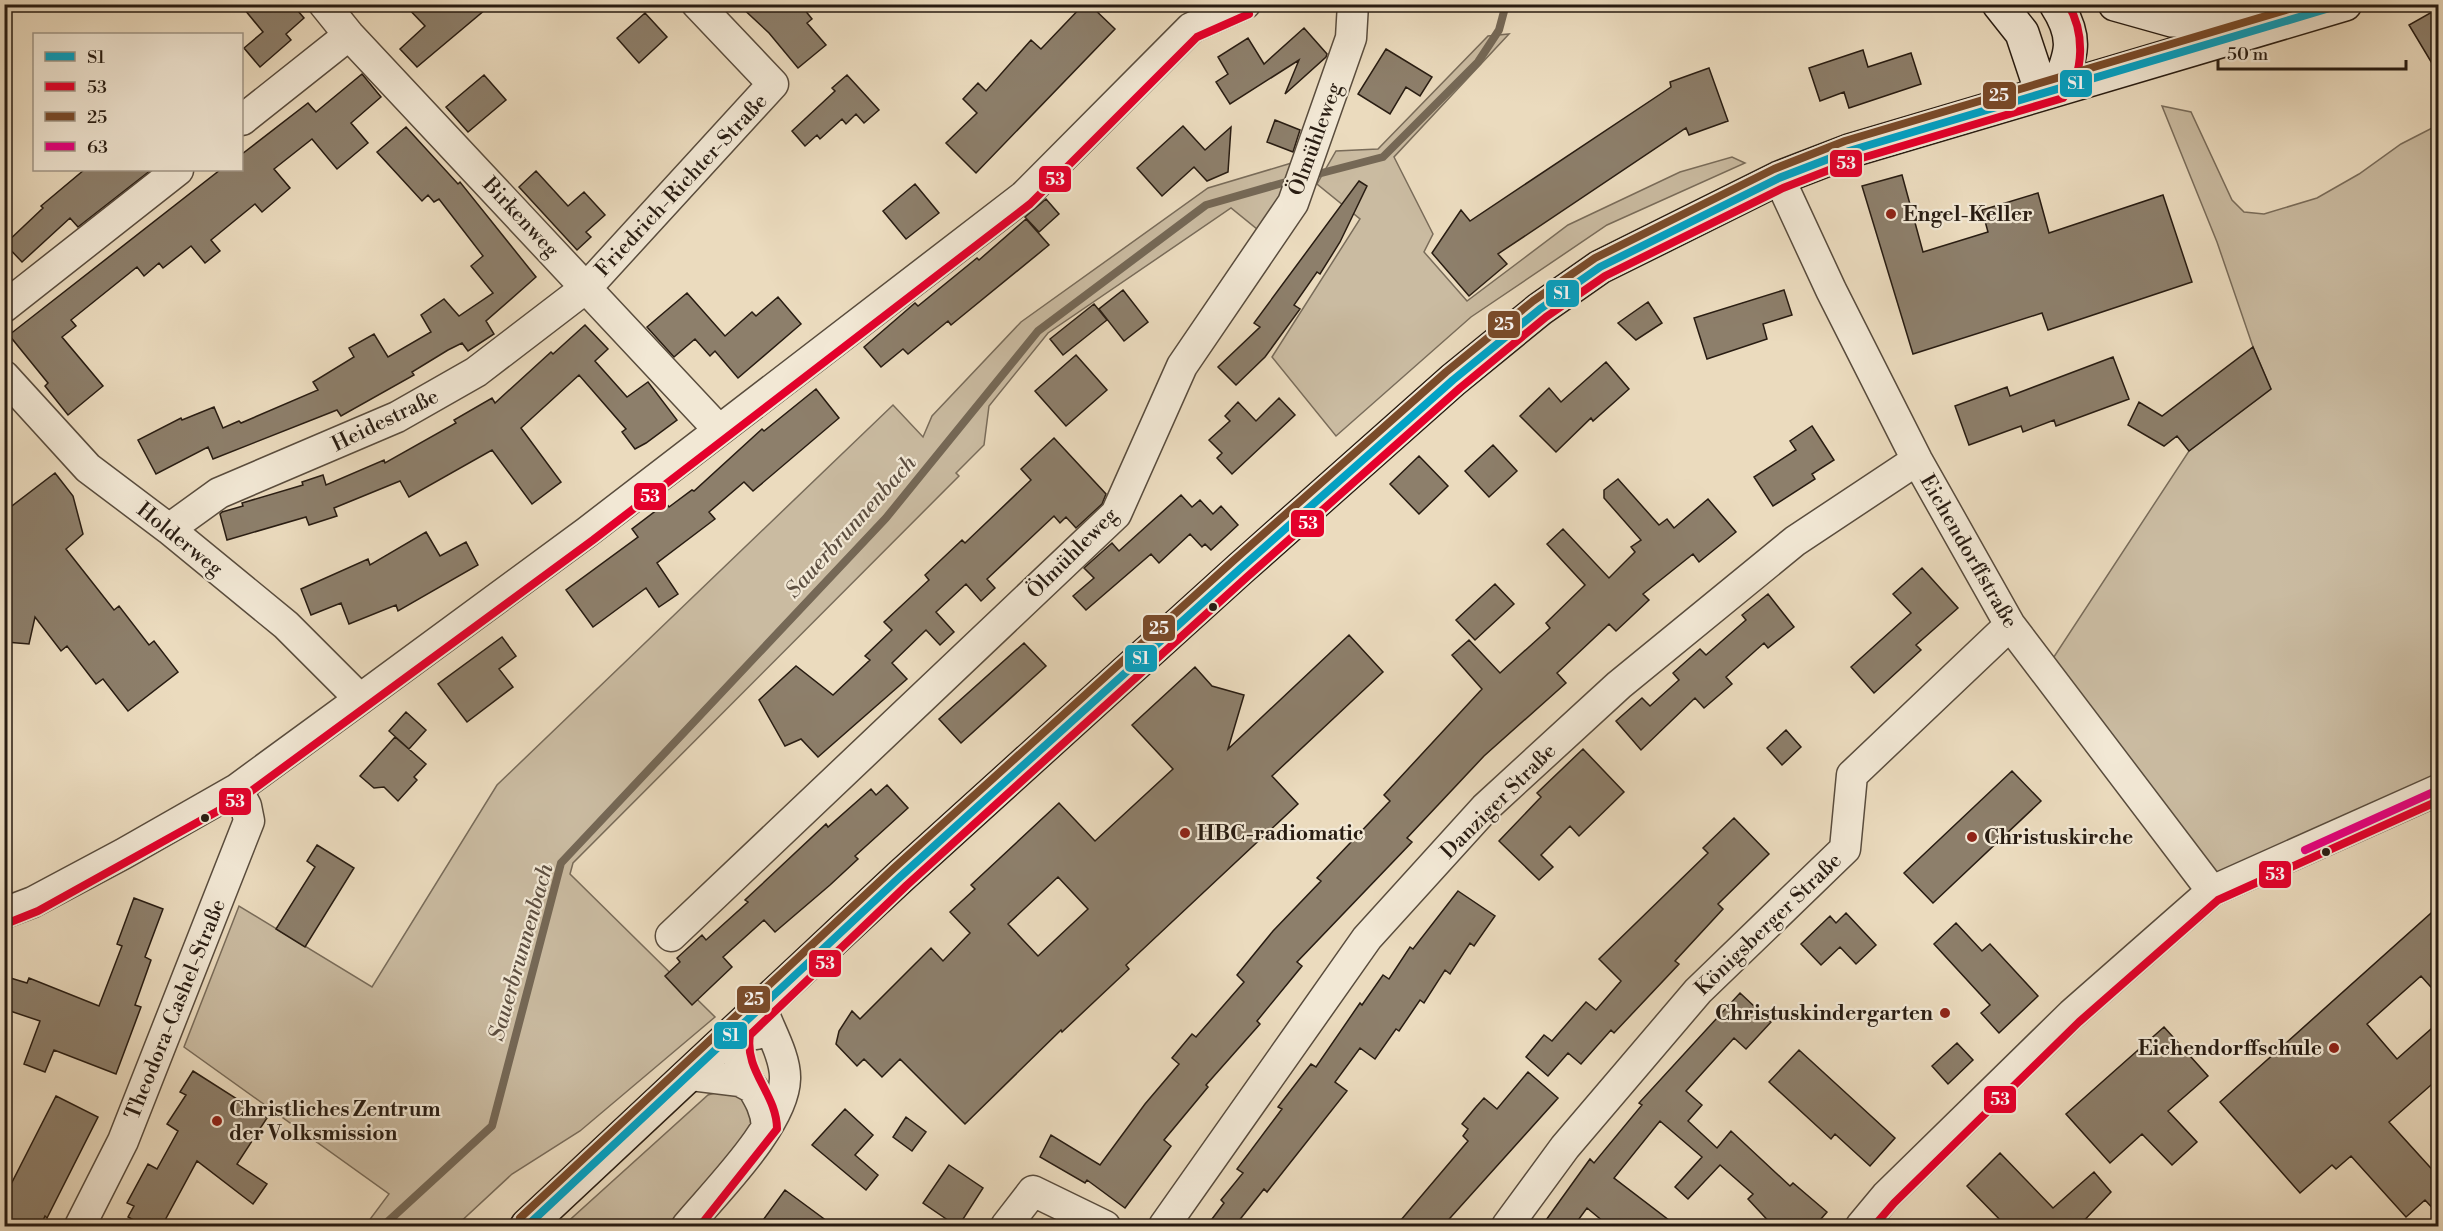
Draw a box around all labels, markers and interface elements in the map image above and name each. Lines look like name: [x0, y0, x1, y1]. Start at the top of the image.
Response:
legend: [33, 33, 243, 171]
scale bar: [2218, 33, 2406, 71]
text: 50 m: [2227, 43, 2269, 66]
text: S1: [87, 46, 105, 69]
line badge: S1: [2059, 69, 2093, 98]
text: S1: [2068, 74, 2085, 94]
text: 53: [87, 76, 107, 99]
street label: Ölmühleweg: [1282, 79, 1348, 199]
line badge: 25: [1982, 81, 2017, 110]
text: 25: [1989, 86, 2009, 106]
street label: Friedrich-Richter-Straße: [590, 89, 773, 283]
text: 25: [87, 106, 107, 129]
text: 63: [87, 136, 108, 159]
line badge: 53: [1829, 149, 1863, 178]
text: 53: [1836, 154, 1856, 174]
line badge: 53: [1038, 165, 1072, 193]
text: 53: [1045, 170, 1065, 190]
street label: Birkenweg: [476, 171, 564, 263]
place label: Engel-Keller: [1903, 202, 2033, 228]
marker: Engel-Keller: [1884, 207, 1898, 221]
line badge: S1: [1545, 279, 1580, 308]
text: S1: [1554, 284, 1571, 304]
line badge: 25: [1487, 310, 1521, 339]
text: 25: [1494, 315, 1514, 335]
street label: Heidestraße: [328, 384, 443, 458]
water label: Sauerbrunnenbach: [780, 449, 923, 604]
street label: Eichendorffstraße: [1914, 470, 2023, 633]
line badge: 53: [633, 482, 667, 511]
text: 53: [640, 487, 660, 507]
street label: Holderweg: [131, 497, 228, 582]
street label: Ölmühleweg: [1020, 501, 1124, 605]
line badge: 53: [1290, 509, 1325, 538]
text: 53: [1298, 514, 1318, 534]
unlabelled marker: [1207, 601, 1219, 613]
line badge: 25: [1142, 614, 1176, 642]
text: 25: [1149, 619, 1169, 639]
line badge: S1: [1124, 644, 1158, 673]
text: S1: [1133, 649, 1150, 669]
street label: Danziger Straße: [1436, 739, 1562, 865]
line badge: 53: [218, 787, 252, 816]
text: 53: [225, 792, 245, 812]
unlabelled marker: [199, 812, 211, 824]
place label: HBC-radiomatic: [1197, 821, 1364, 847]
place label: Christuskirche: [1984, 825, 2133, 851]
marker: HBC-radiomatic: [1178, 826, 1192, 840]
marker: Christuskirche: [1965, 830, 1979, 844]
unlabelled marker: [2320, 846, 2332, 858]
street label: Königsberger Straße: [1690, 848, 1848, 1001]
water label: Sauerbrunnenbach: [483, 860, 560, 1044]
line badge: 53: [2258, 860, 2292, 889]
text: 53: [2265, 865, 2285, 885]
street label: Theodora-Cashel-Straße: [120, 895, 232, 1123]
line badge: 53: [808, 949, 842, 978]
text: 53: [815, 954, 835, 974]
line badge: 25: [736, 985, 771, 1014]
text: 25: [744, 990, 764, 1010]
place label: Christuskindergarten: [1715, 1001, 1933, 1027]
marker: Christuskindergarten: [1938, 1006, 1952, 1020]
line badge: S1: [713, 1021, 748, 1050]
text: S1: [723, 1026, 740, 1046]
place label: Eichendorffschule: [2138, 1036, 2322, 1062]
marker: Eichendorffschule: [2327, 1041, 2341, 1055]
line badge: 53: [1983, 1085, 2017, 1114]
text: 53: [1990, 1090, 2010, 1110]
place label: Christliches Zentrum der Volksmission: [229, 1097, 441, 1147]
marker: Christliches Zentrum der Volksmission: [210, 1114, 224, 1128]

